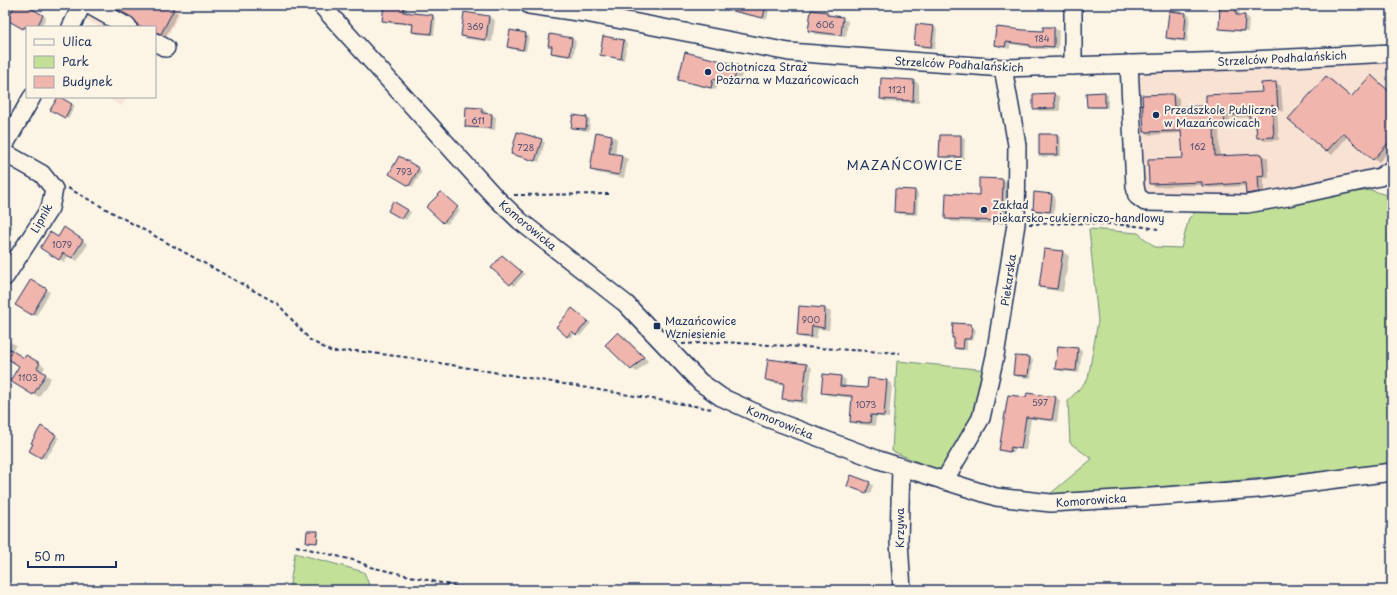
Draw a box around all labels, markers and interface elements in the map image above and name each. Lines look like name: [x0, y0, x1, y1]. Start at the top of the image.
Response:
house number: 606: [816, 17, 834, 31]
house number: 369: [466, 19, 484, 33]
legend: [26, 26, 156, 98]
house number: 184: [1034, 31, 1050, 45]
text: Ulica: [62, 32, 92, 50]
street label: Strzelców Podhalańskich: [1217, 46, 1347, 70]
text: Park: [62, 52, 89, 70]
street label: Strzelców Podhalańskich: [894, 52, 1024, 76]
place label: Ochotnicza Straż Pożarna w Mazańcowicach: [716, 58, 859, 88]
marker: Ochotnicza Straż Pożarna w Mazańcowicach: [703, 67, 713, 77]
text: Budynek: [62, 72, 112, 90]
house number: 1121: [888, 82, 906, 96]
place label: Przedszkole Publiczne w Mazańcowicach: [1164, 101, 1277, 131]
marker: Przedszkole Publiczne w Mazańcowicach: [1151, 110, 1161, 120]
house number: 611: [471, 113, 485, 127]
house number: 162: [1190, 139, 1206, 153]
house number: 728: [518, 140, 534, 154]
district label: MAZAŃCOWICE: [846, 155, 964, 174]
house number: 793: [396, 164, 412, 178]
street label: Komorowicka: [495, 196, 561, 254]
place label: Zakład piekarsko-cukierniczo-handlowy: [992, 196, 1165, 226]
street label: Lipnik: [26, 200, 56, 236]
marker: Zakład piekarsko-cukierniczo-handlowy: [979, 205, 989, 215]
house number: 1079: [52, 237, 72, 251]
street label: Piekarska: [996, 253, 1020, 307]
place label: Mazańcowice Wzniesienie: [665, 312, 736, 342]
house number: 900: [802, 312, 821, 326]
marker: Mazańcowice Wzniesienie: [652, 321, 662, 331]
house number: 1103: [18, 370, 38, 384]
house number: 597: [1032, 395, 1048, 409]
house number: 1073: [856, 397, 876, 411]
street label: Komorowicka: [744, 401, 816, 443]
street label: Komorowicka: [1055, 489, 1127, 511]
street label: Krzywa: [891, 508, 908, 548]
scale bar: [28, 543, 116, 569]
text: 50 m: [34, 547, 65, 565]

